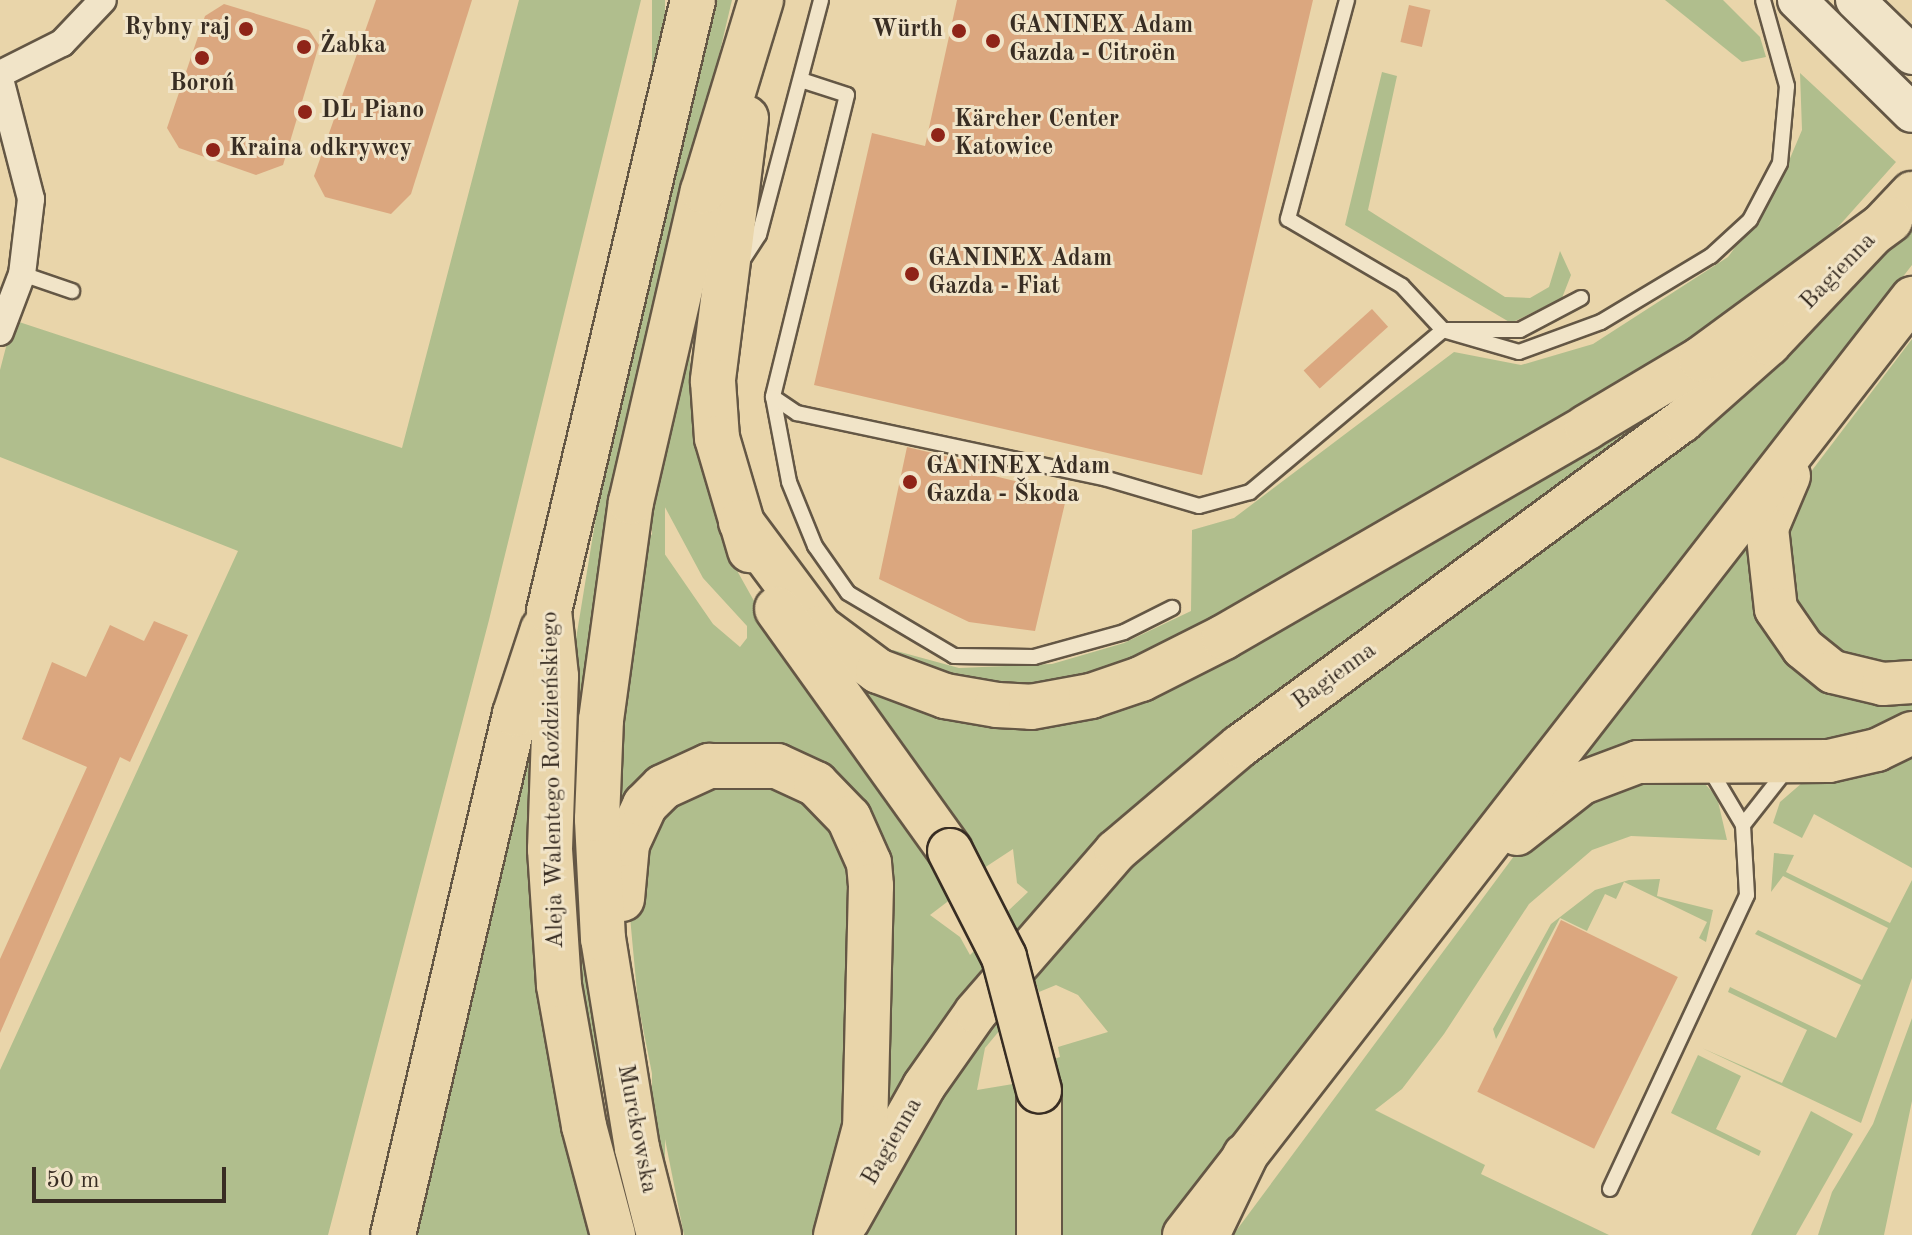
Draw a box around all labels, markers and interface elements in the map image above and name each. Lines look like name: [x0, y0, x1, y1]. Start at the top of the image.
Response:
place label: GANINEX Adam Gazda - Citroën: [1009, 13, 1193, 69]
place label: Rybny raj: [124, 15, 230, 43]
place label: Würth: [871, 17, 943, 45]
marker: Rybny raj: [237, 20, 255, 38]
marker: Würth: [950, 22, 968, 40]
marker: GANINEX Adam Gazda - Citroën: [984, 32, 1002, 50]
place label: Żabka: [320, 33, 386, 61]
marker: Żabka: [295, 38, 313, 56]
marker: Boroń: [193, 49, 211, 67]
place label: Boroń: [170, 71, 234, 99]
place label: DL Piano: [321, 98, 424, 126]
marker: DL Piano: [296, 103, 314, 121]
place label: Kärcher Center Katowice: [954, 107, 1119, 163]
marker: Kärcher Center Katowice: [929, 126, 947, 144]
place label: Kraina odkrywcy: [229, 136, 412, 164]
marker: Kraina odkrywcy: [204, 141, 222, 159]
street label: Bagienna: [1795, 227, 1883, 317]
place label: GANINEX Adam Gazda - Fiat: [928, 246, 1112, 302]
marker: GANINEX Adam Gazda - Fiat: [903, 265, 921, 283]
place label: GANINEX Adam Gazda - Škoda: [926, 454, 1110, 510]
marker: GANINEX Adam Gazda - Škoda: [901, 473, 919, 491]
street label: Aleja Walentego Roździeńskiego: [537, 611, 571, 949]
street label: Bagienna: [1287, 637, 1383, 717]
street label: Murckowska: [609, 1062, 663, 1196]
street label: Bagienna: [856, 1093, 930, 1191]
scale bar: [36, 1151, 230, 1201]
text: 50 m: [46, 1169, 100, 1193]

